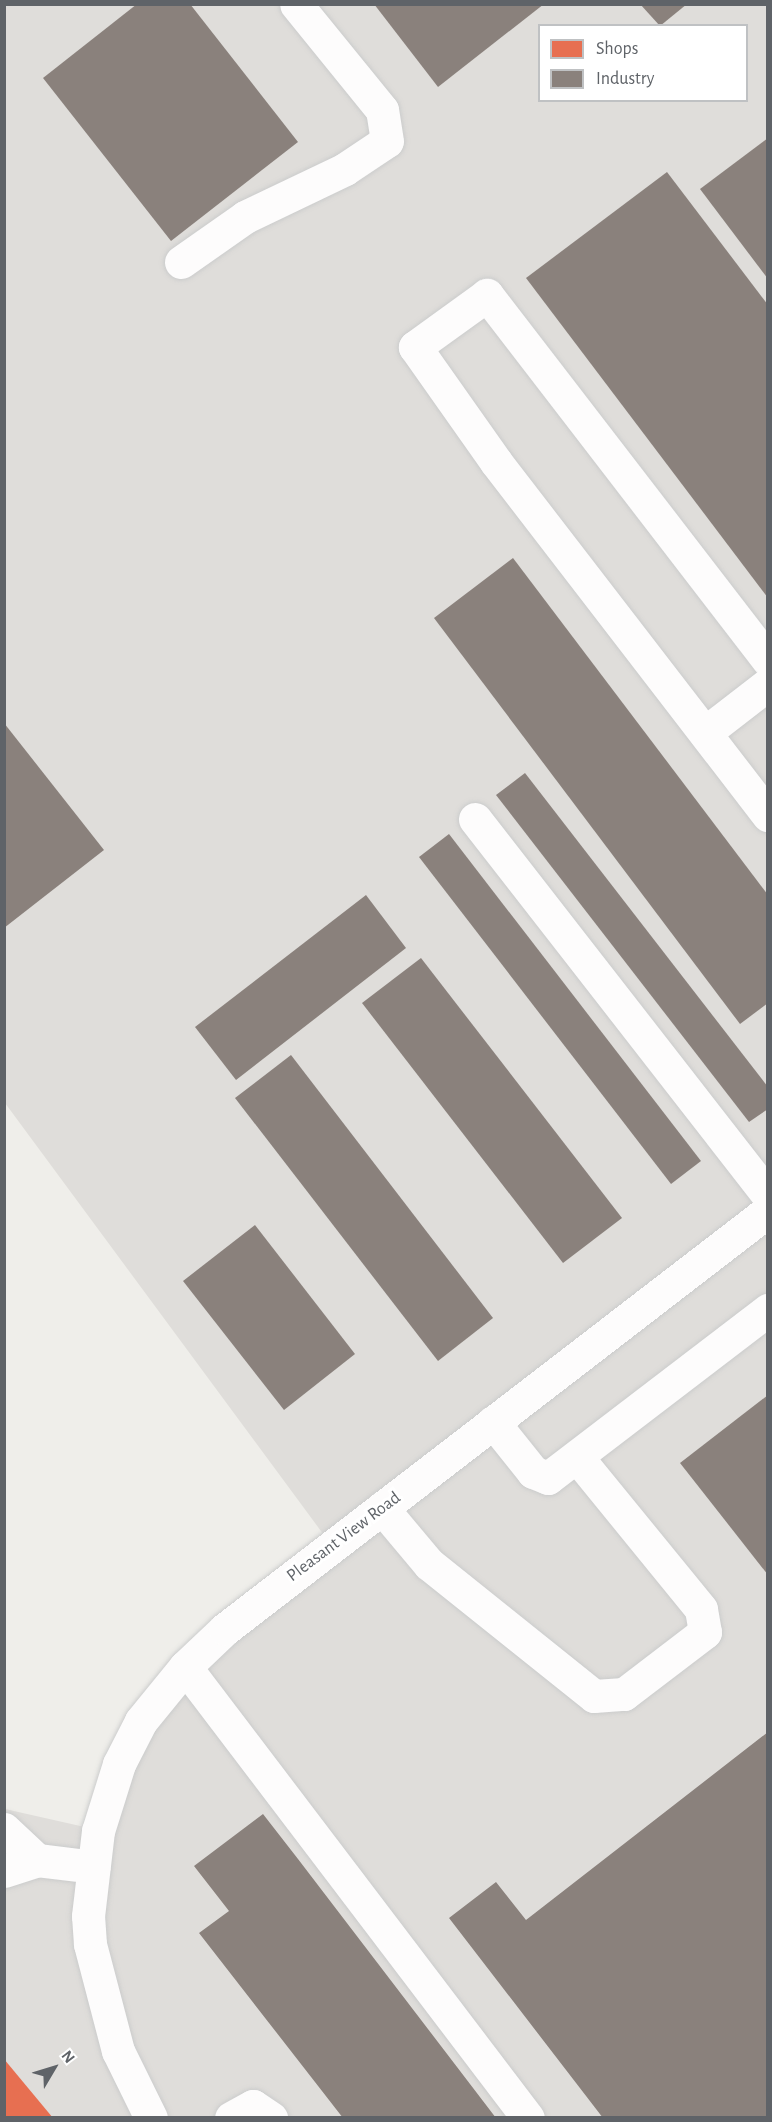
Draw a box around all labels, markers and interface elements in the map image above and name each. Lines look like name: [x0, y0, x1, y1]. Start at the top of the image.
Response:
legend: [538, 24, 748, 102]
text: Shops: [596, 40, 638, 58]
text: Industry: [596, 70, 655, 88]
street label: Pleasant View Road: [283, 1487, 405, 1587]
north arrow: [24, 2038, 84, 2098]
text: N: [58, 2048, 78, 2066]

